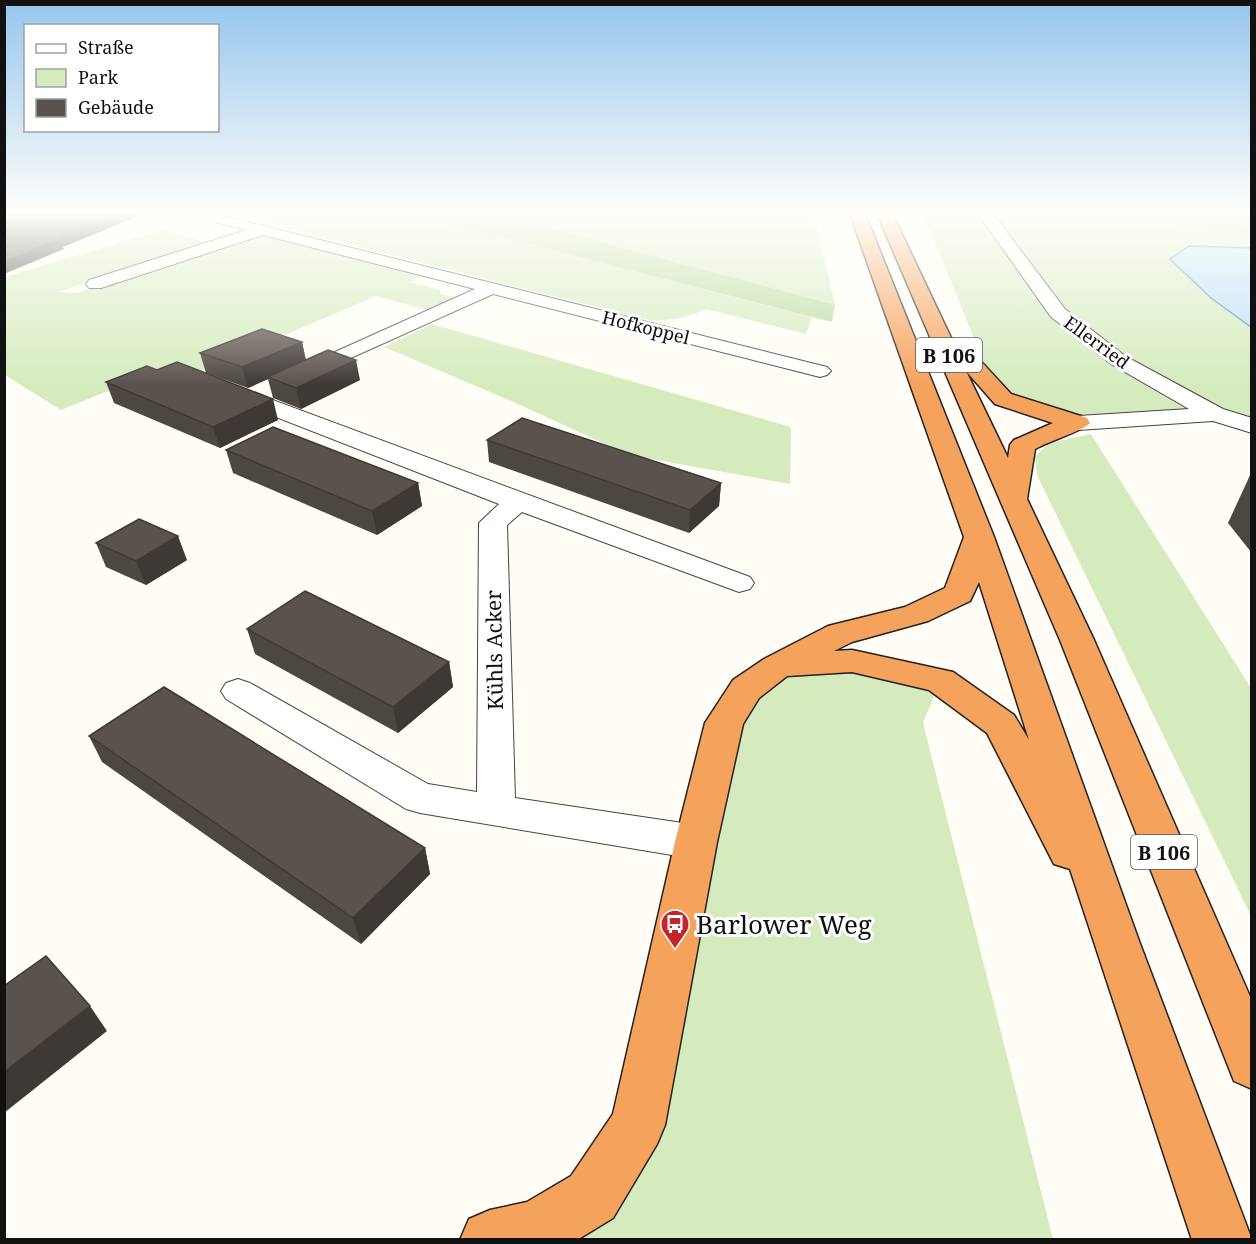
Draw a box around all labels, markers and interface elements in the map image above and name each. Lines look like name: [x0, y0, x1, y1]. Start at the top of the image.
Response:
legend: [24, 24, 219, 132]
text: Straße: [78, 35, 134, 59]
text: Park: [78, 65, 118, 89]
text: Gebäude: [78, 95, 154, 119]
street label: Hofkoppel: [600, 305, 693, 350]
street label: Ellerried: [1059, 310, 1135, 374]
road number: B 106: [916, 338, 982, 372]
street label: Kühls Acker: [479, 590, 509, 710]
road number: B 106: [1131, 835, 1197, 869]
place label: Barlower Weg: [696, 906, 872, 942]
bus stop icon: Barlower Weg: [659, 908, 691, 950]

